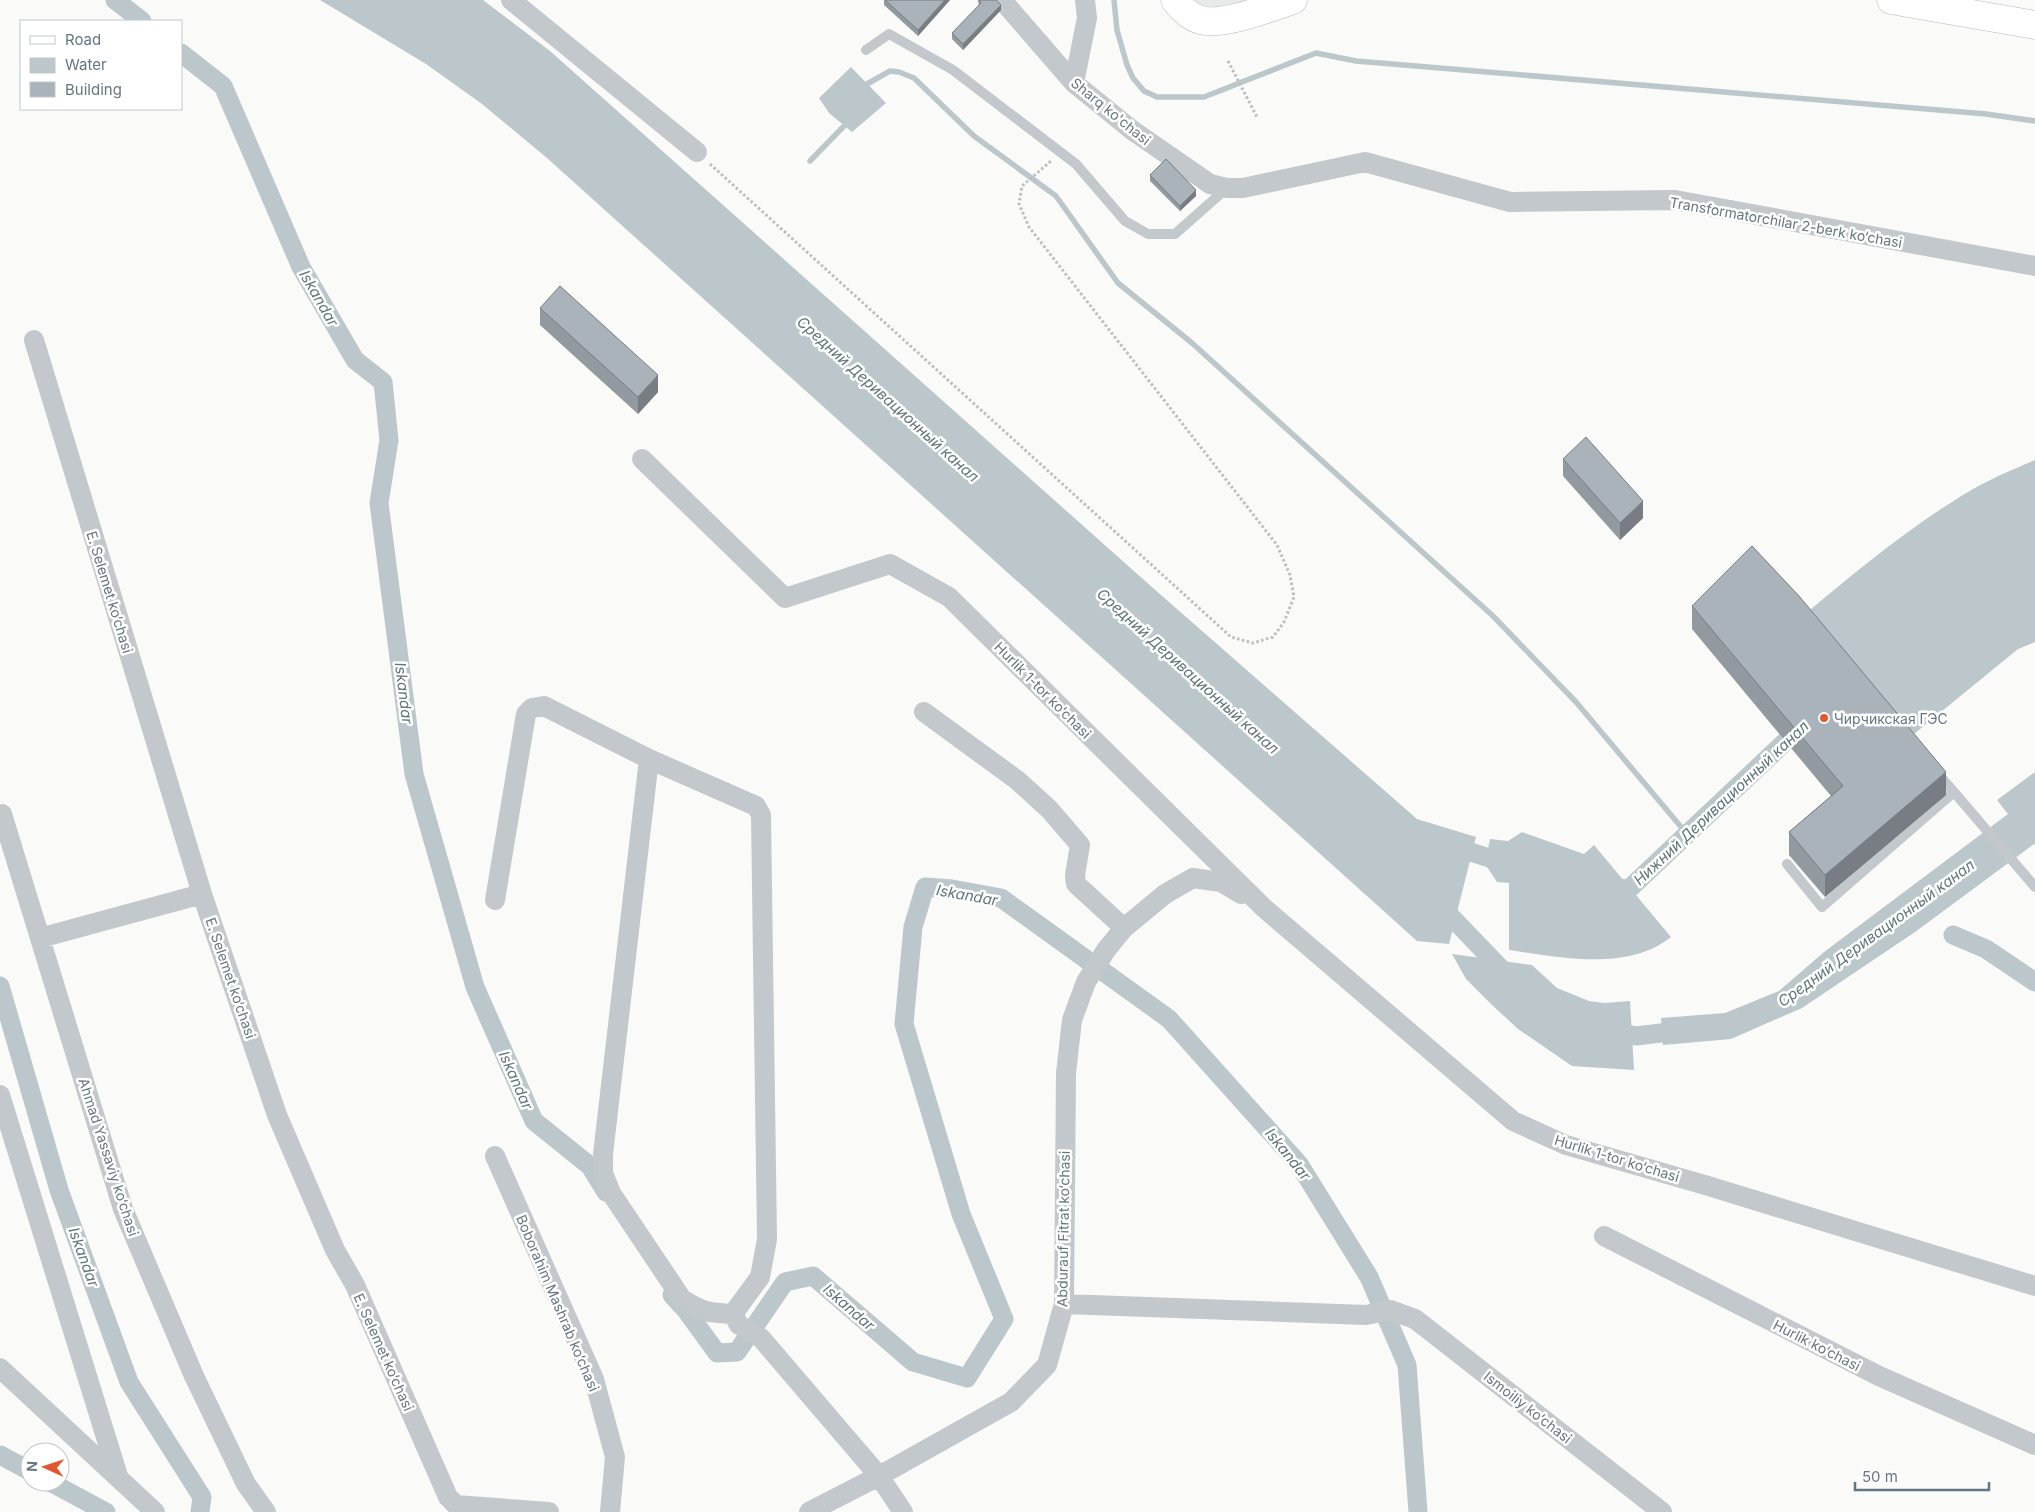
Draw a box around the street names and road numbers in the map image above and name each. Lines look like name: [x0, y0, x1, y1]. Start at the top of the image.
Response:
street label: Sharq ko'chasi: [1068, 74, 1154, 148]
street label: Transformatorchilar 2-berk ko‘chasi: [1669, 193, 1903, 251]
street label: E. Selemet ko‘chasi: [83, 529, 137, 655]
street label: Hurlik 1-tor ko‘chasi: [991, 638, 1095, 742]
street label: E. Selemet ko‘chasi: [202, 915, 260, 1041]
street label: Ahmad Yassaviy ko‘chasi: [75, 1076, 143, 1238]
street label: Hurlik 1-tor ko‘chasi: [1553, 1131, 1681, 1185]
street label: Abdurauf Fitrat ko‘chasi: [1053, 1151, 1073, 1307]
street label: Boborahim Mashrab ko‘chasi: [513, 1212, 603, 1394]
street label: E. Selemet ko‘chasi: [350, 1291, 418, 1413]
street label: Hurlik ko‘chasi: [1771, 1316, 1863, 1374]
street label: Ismoiliy ko‘chasi: [1481, 1367, 1575, 1447]

